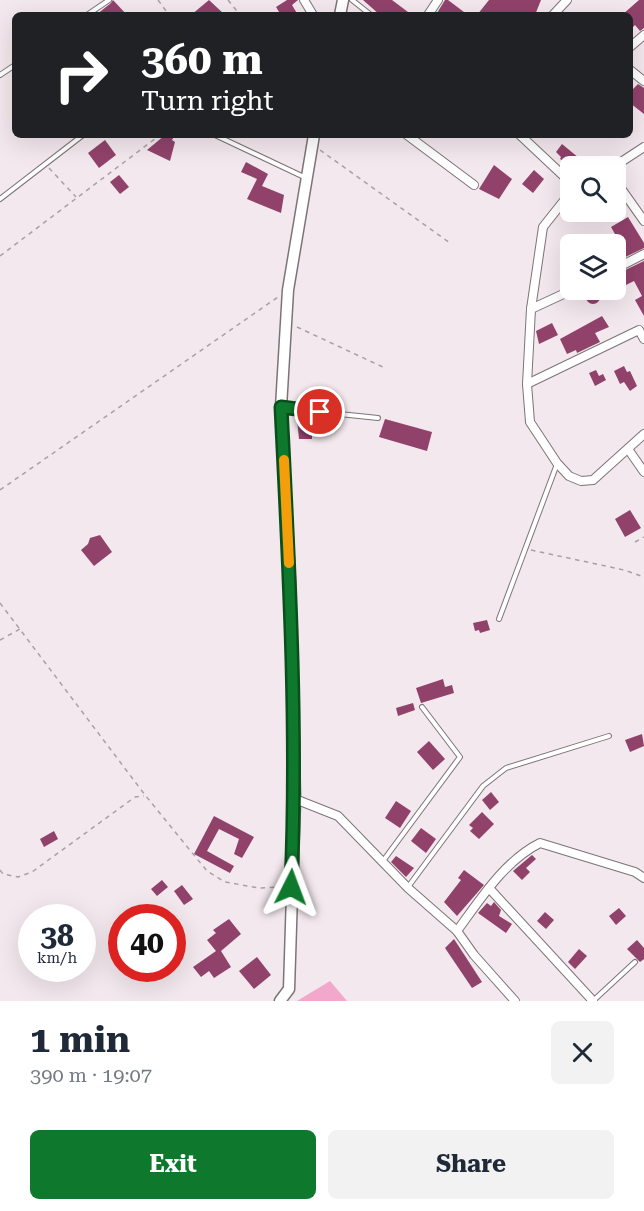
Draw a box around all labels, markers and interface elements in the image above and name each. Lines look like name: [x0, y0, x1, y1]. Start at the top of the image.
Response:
text: 360 m: [141, 35, 263, 84]
icon: right: [42, 36, 120, 114]
text: Turn right: [141, 85, 274, 117]
map controls: [560, 156, 626, 300]
button: search: [560, 156, 626, 222]
button: layers: [560, 234, 626, 300]
pin: [294, 386, 345, 437]
icon: arrive: [303, 395, 336, 428]
position arrow: [259, 855, 323, 919]
speed limit sign: 40: [108, 904, 186, 982]
text: 38: [40, 918, 74, 953]
text: km/h: [37, 949, 77, 967]
text: 1 min: [30, 1019, 130, 1061]
button: close: [551, 1021, 614, 1084]
text: 390 m · 19:07: [30, 1063, 152, 1087]
button: Exit: [30, 1130, 316, 1199]
button: Share: [328, 1130, 614, 1199]

